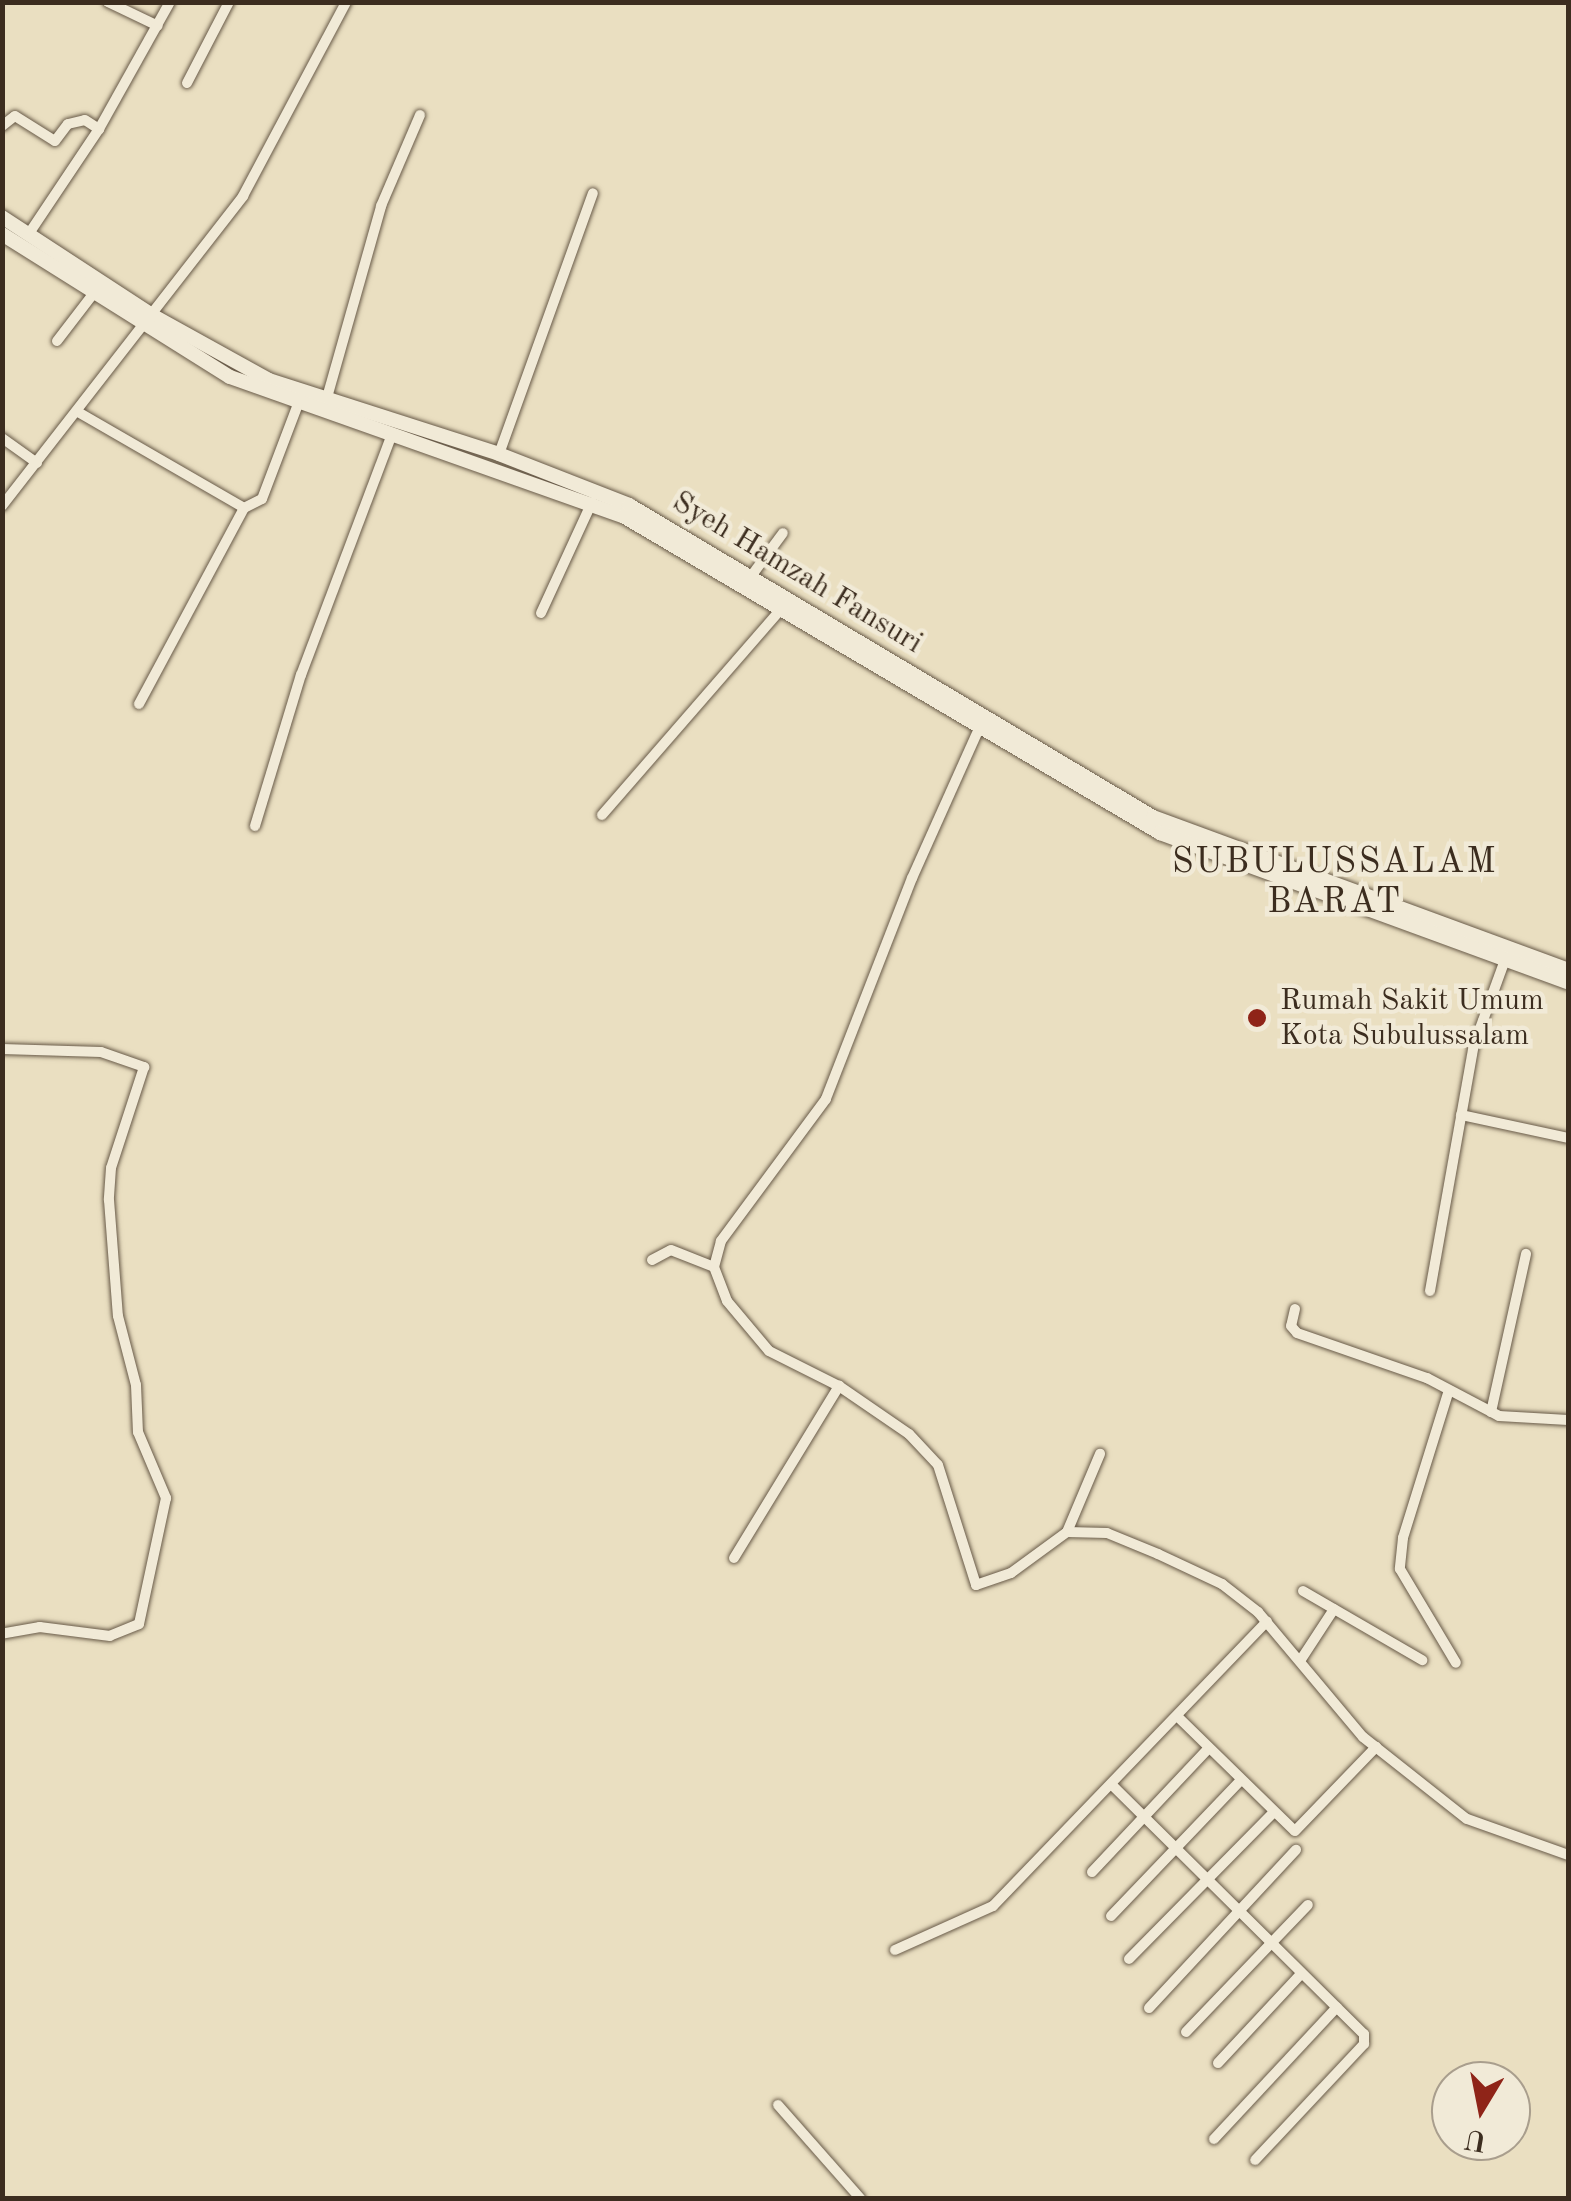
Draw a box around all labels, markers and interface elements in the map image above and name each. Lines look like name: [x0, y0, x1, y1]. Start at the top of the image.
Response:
street label: Syeh Hamzah Fansuri: [665, 484, 929, 662]
district label: SUBULUSSALAM BARAT: [1172, 842, 1498, 924]
place label: Rumah Sakit Umum Kota Subulussalam: [1280, 983, 1544, 1054]
marker: Rumah Sakit Umum Kota Subulussalam: [1244, 1005, 1270, 1031]
north arrow: [1431, 2061, 1531, 2161]
text: U: [1463, 2123, 1490, 2154]

